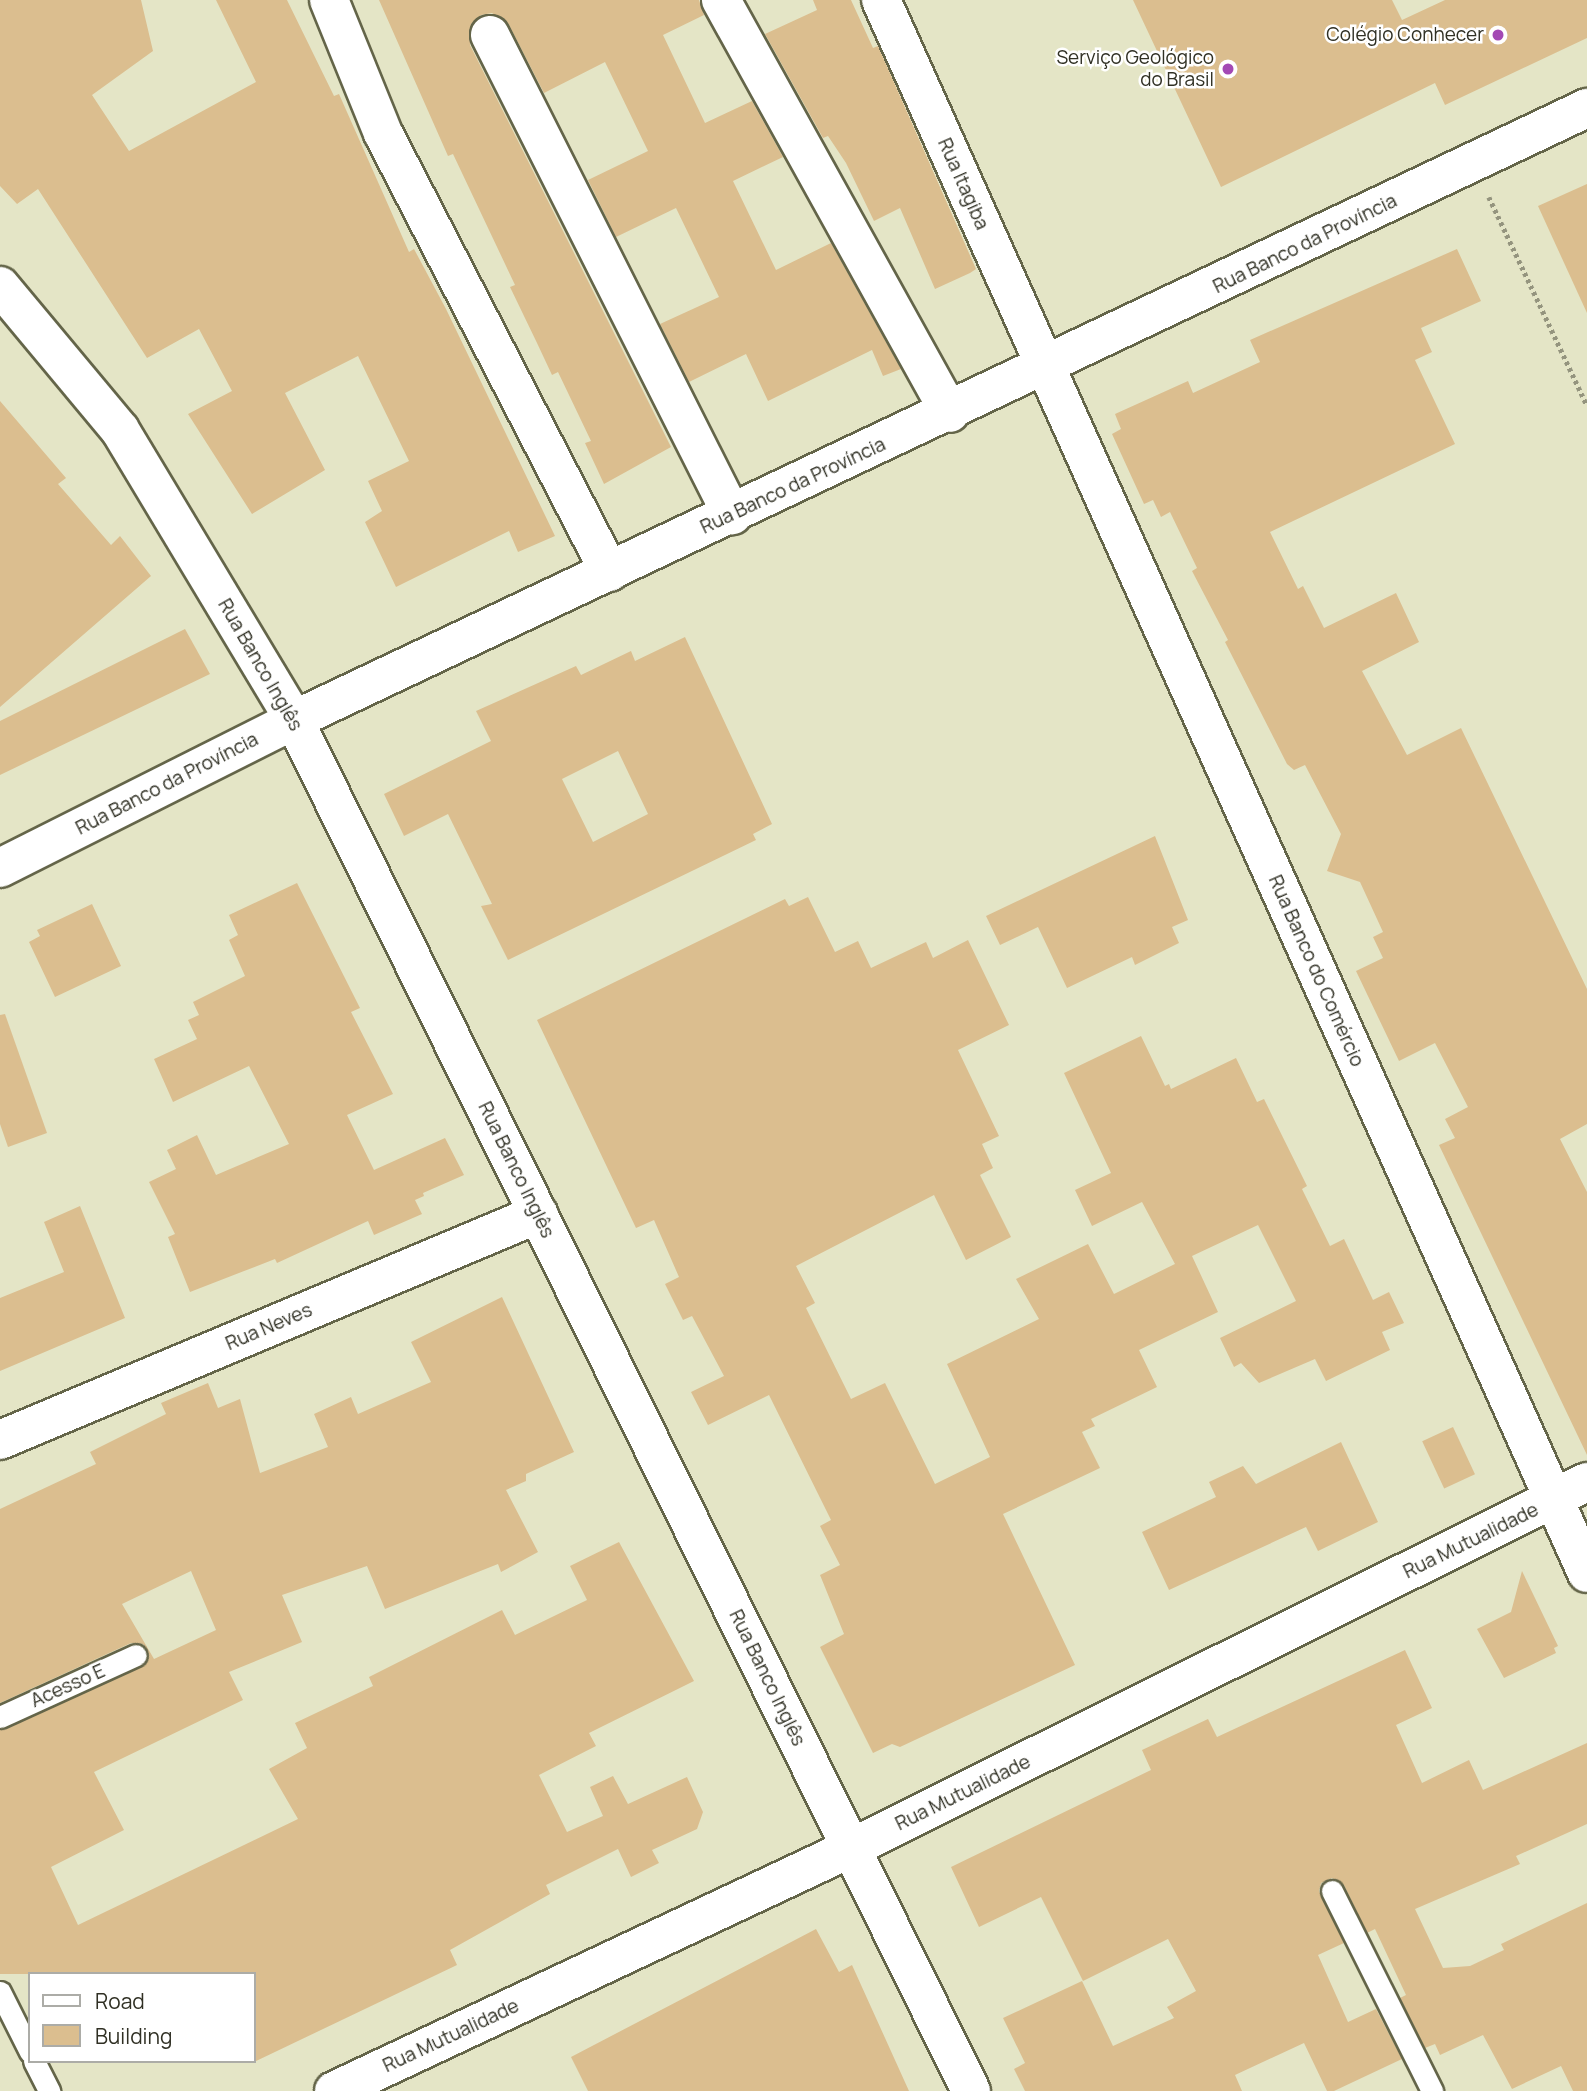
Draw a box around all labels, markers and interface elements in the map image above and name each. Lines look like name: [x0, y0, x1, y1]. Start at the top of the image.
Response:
place label: Colégio Conhecer: [1326, 24, 1484, 46]
marker: Colégio Conhecer: [1490, 27, 1506, 43]
place label: Serviço Geológico do Brasil: [1056, 47, 1214, 91]
marker: Serviço Geológico do Brasil: [1220, 61, 1236, 77]
street label: Rua Itagiba: [933, 135, 993, 233]
street label: Rua Banco da Província: [1209, 190, 1401, 298]
street label: Rua Banco da Província: [697, 433, 889, 539]
street label: Rua Banco Inglês: [213, 595, 307, 735]
street label: Rua Banco da Província: [72, 728, 262, 840]
street label: Rua Banco do Comércio: [1263, 872, 1369, 1070]
street label: Rua Banco Inglês: [473, 1098, 559, 1242]
street label: Rua Neves: [222, 1299, 316, 1355]
street label: Rua Mutualidade: [1400, 1498, 1542, 1584]
street label: Rua Banco Inglês: [724, 1606, 810, 1750]
street label: Acesso E: [27, 1659, 109, 1713]
street label: Rua Mutualidade: [892, 1750, 1034, 1836]
legend: [28, 1972, 256, 2063]
text: Road: [95, 1987, 145, 2015]
street label: Rua Mutualidade: [379, 1995, 523, 2077]
text: Building: [95, 2022, 172, 2050]

